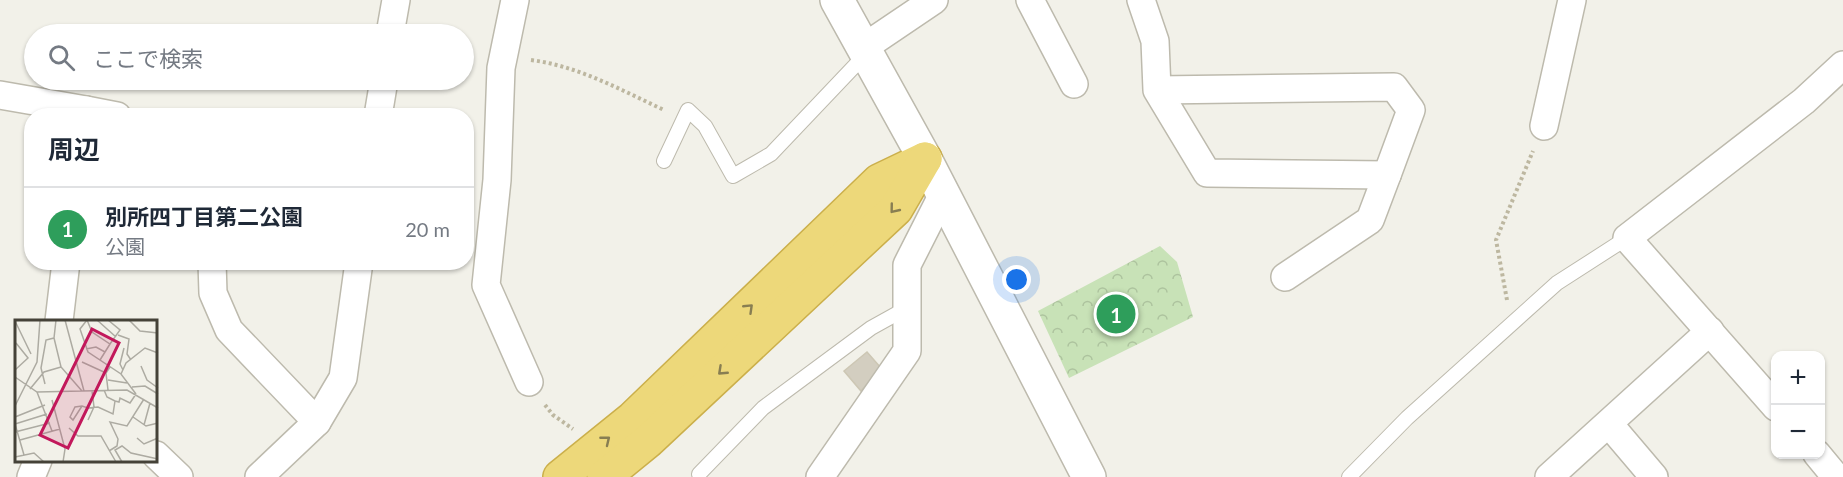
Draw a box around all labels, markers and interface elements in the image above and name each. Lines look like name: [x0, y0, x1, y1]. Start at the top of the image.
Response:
search box: [24, 24, 474, 90]
icon: search: [45, 41, 78, 74]
text: ここで検索: [93, 45, 203, 72]
text: 周辺: [48, 133, 100, 165]
one-way arrow: [891, 202, 902, 213]
text: 別所四丁目第二公園: [105, 203, 303, 230]
text: 1: [62, 217, 73, 241]
text: 20 m: [405, 217, 450, 241]
text: 公園: [105, 234, 145, 258]
your location: [1002, 265, 1031, 294]
pin: 1: [1096, 292, 1136, 336]
one-way arrow: [743, 304, 753, 315]
inset map: [15, 320, 158, 462]
map controls: [1771, 351, 1825, 459]
button: +: [1771, 351, 1825, 405]
one-way arrow: [718, 364, 729, 375]
button: −: [1771, 405, 1825, 459]
one-way arrow: [599, 437, 610, 448]

